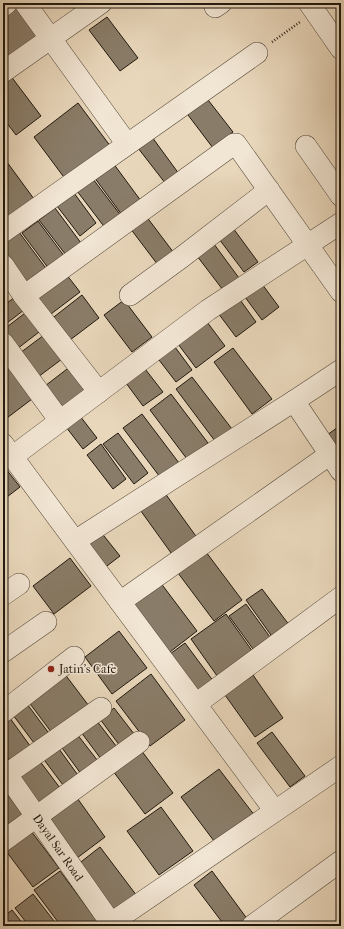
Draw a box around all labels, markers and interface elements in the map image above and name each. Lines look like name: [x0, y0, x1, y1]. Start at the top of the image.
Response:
place label: Jatin's Cafe: [58, 662, 116, 676]
marker: Jatin's Cafe: [46, 664, 56, 674]
street label: Dayal Sar Road: [30, 811, 87, 884]

